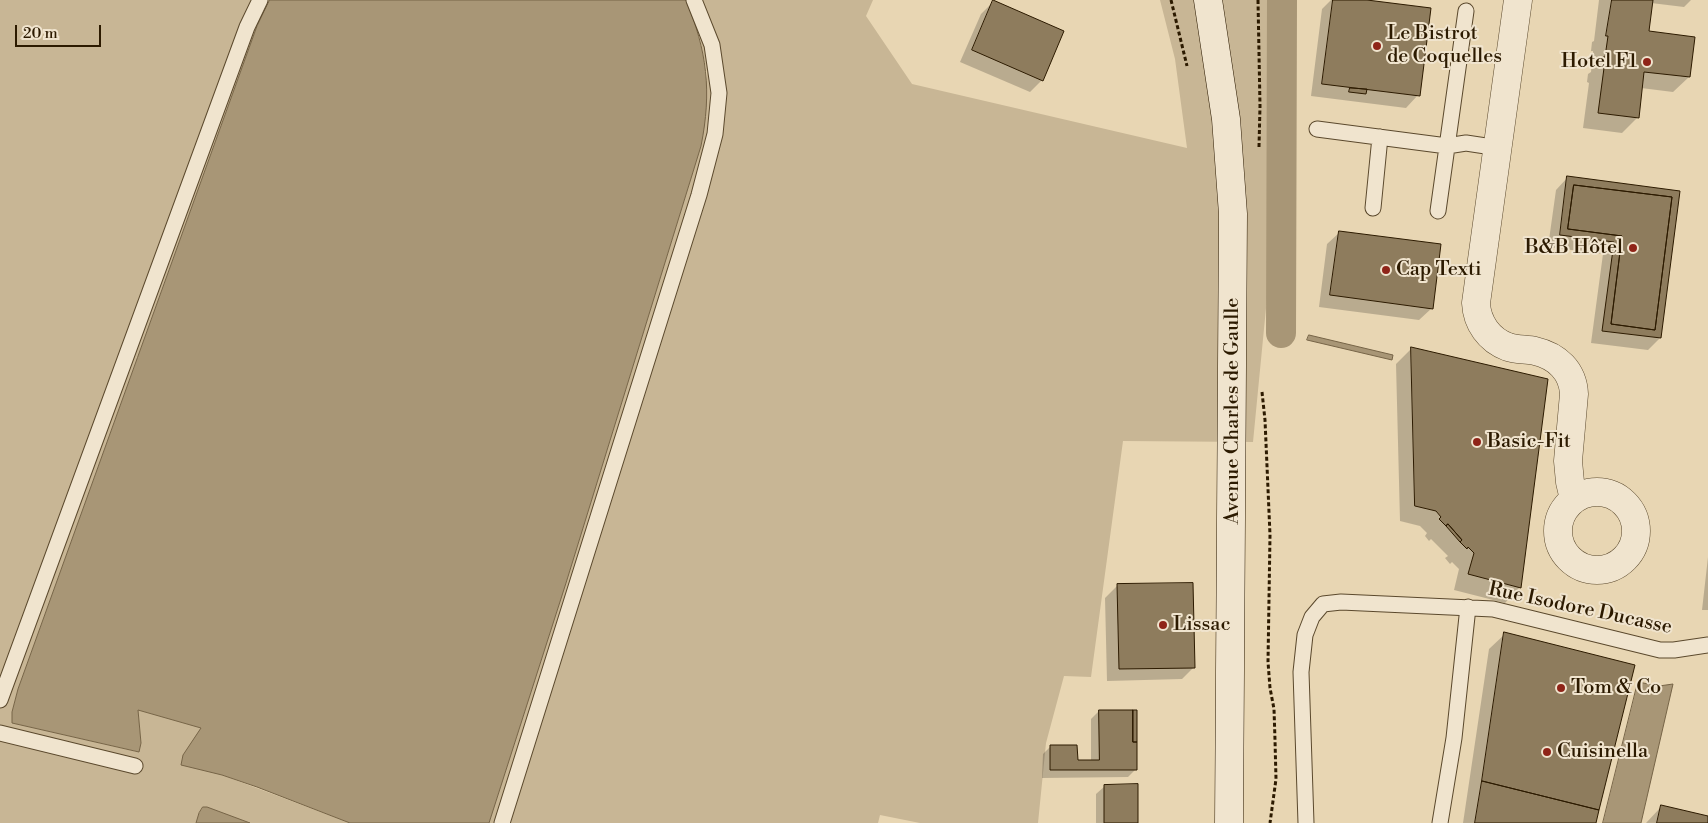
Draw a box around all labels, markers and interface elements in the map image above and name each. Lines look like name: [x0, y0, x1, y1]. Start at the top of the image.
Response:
scale bar: [18, 15, 104, 47]
place label: Le Bistrot de Coquelles: [1387, 22, 1502, 69]
text: 20 m: [23, 24, 58, 43]
marker: Le Bistrot de Coquelles: [1371, 40, 1383, 52]
place label: Hotel F1: [1561, 50, 1637, 74]
marker: Hotel F1: [1641, 56, 1653, 68]
place label: B&B Hôtel: [1525, 236, 1623, 260]
marker: B&B Hôtel: [1627, 242, 1639, 254]
place label: Cap Texti: [1396, 258, 1482, 282]
marker: Cap Texti: [1380, 264, 1392, 276]
street label: Avenue Charles de Gaulle: [1221, 298, 1245, 524]
place label: Basic-Fit: [1487, 430, 1571, 454]
marker: Basic-Fit: [1471, 436, 1483, 448]
street label: Rue Isodore Ducasse: [1486, 578, 1674, 640]
place label: Lissac: [1173, 613, 1231, 637]
marker: Lissac: [1157, 619, 1169, 631]
place label: Tom & Co: [1571, 676, 1661, 700]
marker: Tom & Co: [1555, 682, 1567, 694]
place label: Cuisinella: [1557, 740, 1648, 764]
marker: Cuisinella: [1541, 746, 1553, 758]

